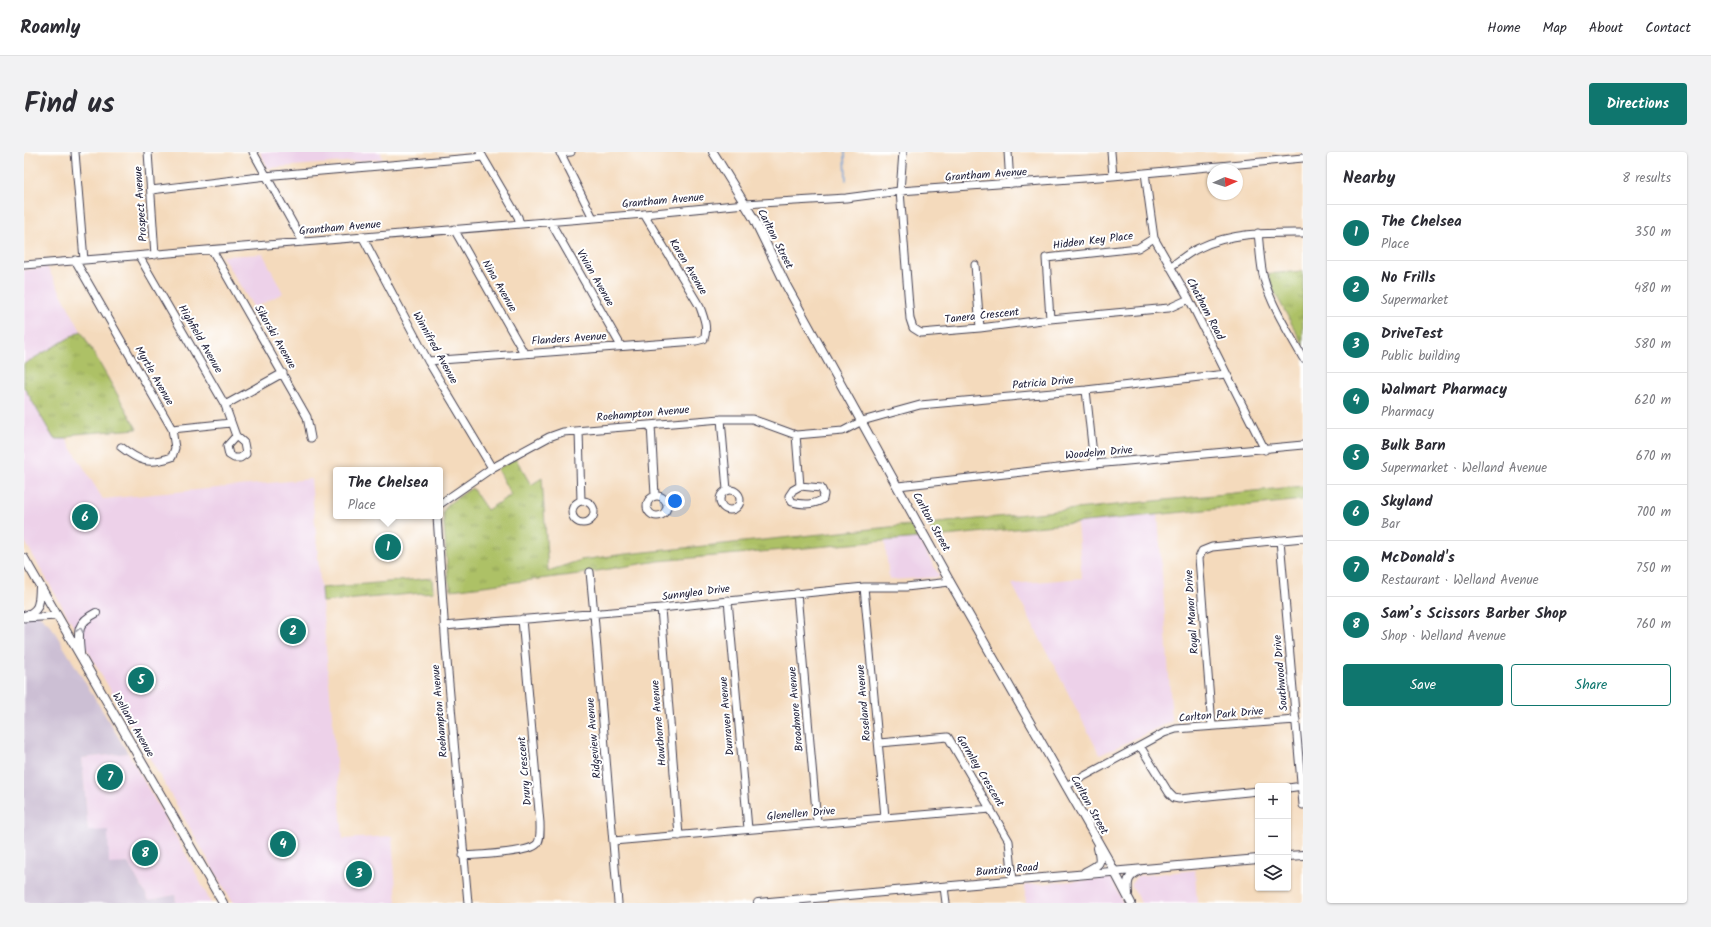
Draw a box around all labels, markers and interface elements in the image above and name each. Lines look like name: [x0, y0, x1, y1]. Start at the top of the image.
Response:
text: Roamly: [20, 13, 80, 43]
text: Home: [1487, 17, 1521, 39]
text: Map: [1543, 17, 1567, 39]
text: About: [1589, 17, 1623, 39]
text: Contact: [1645, 17, 1691, 39]
text: Find us: [24, 82, 115, 127]
button: Directions: [1589, 83, 1687, 125]
street label: Grantham Avenue: [944, 163, 1028, 187]
north arrow: [1207, 164, 1243, 200]
text: Nearby: [1343, 165, 1395, 192]
street label: Prospect Avenue: [129, 166, 153, 242]
text: 8 results: [1622, 168, 1671, 189]
street label: Grantham Avenue: [621, 188, 705, 214]
street label: Carlton Street: [752, 206, 798, 273]
text: The Chelsea: [1381, 210, 1462, 234]
street label: Grantham Avenue: [298, 215, 382, 241]
text: 1: [1354, 222, 1358, 243]
text: 350 m: [1635, 222, 1671, 243]
street label: Hidden Key Place: [1052, 227, 1134, 255]
text: Place: [1381, 234, 1409, 255]
street label: Karen Avenue: [664, 235, 712, 299]
street label: Vivian Avenue: [571, 246, 619, 310]
street label: Nina Avenue: [477, 256, 521, 316]
text: No Frills: [1381, 266, 1436, 290]
street label: Chatham Road: [1181, 275, 1229, 344]
text: 2: [1352, 278, 1360, 299]
text: 480 m: [1634, 278, 1671, 299]
text: Supermarket: [1381, 290, 1448, 311]
street label: Highfield Avenue: [173, 301, 227, 377]
street label: Sikorski Avenue: [249, 302, 301, 373]
street label: Tanera Crescent: [944, 303, 1021, 329]
street label: Winnifred Avenue: [408, 308, 462, 388]
text: DriveTest: [1381, 322, 1443, 346]
street label: Flanders Avenue: [531, 327, 607, 351]
text: 3: [1352, 334, 1360, 355]
text: 580 m: [1634, 334, 1671, 355]
street label: Myrtle Avenue: [130, 343, 178, 409]
text: Public building: [1381, 346, 1460, 367]
street label: Patricia Drive: [1011, 371, 1075, 395]
text: Walmart Pharmacy: [1381, 378, 1507, 402]
text: 4: [1352, 390, 1360, 411]
text: 620 m: [1634, 390, 1671, 411]
street label: Roehampton Avenue: [596, 401, 690, 427]
text: Pharmacy: [1381, 402, 1434, 423]
text: Bulk Barn: [1381, 434, 1446, 458]
street label: Woodelm Drive: [1064, 441, 1134, 465]
text: 5: [1353, 446, 1359, 467]
text: 670 m: [1636, 446, 1671, 467]
text: Supermarket · Welland Avenue: [1381, 458, 1547, 479]
popup: [333, 467, 443, 519]
text: The Chelsea: [348, 471, 428, 495]
street label: Carlton Street: [907, 489, 955, 556]
text: Skyland: [1381, 490, 1433, 514]
your location: [665, 491, 685, 511]
text: Place: [348, 495, 376, 516]
pin: 6: [72, 502, 98, 532]
text: 6: [1352, 502, 1360, 523]
text: 700 m: [1636, 502, 1671, 523]
text: Bar: [1381, 514, 1400, 535]
pin: 1: [375, 532, 401, 562]
text: McDonald's: [1381, 546, 1455, 570]
text: 7: [1353, 558, 1359, 579]
text: 750 m: [1636, 558, 1671, 579]
street label: Royal Manor Drive: [1180, 569, 1204, 655]
text: Restaurant · Welland Avenue: [1381, 570, 1539, 591]
street label: Sunnylea Drive: [661, 580, 731, 606]
text: Sam’s Scissors Barber Shop: [1381, 602, 1567, 626]
text: 8: [1352, 614, 1360, 635]
text: 760 m: [1636, 614, 1671, 635]
pin: 2: [280, 616, 306, 646]
text: Shop · Welland Avenue: [1381, 626, 1506, 647]
one-way arrow: [76, 627, 84, 633]
street label: Southwood Drive: [1269, 634, 1293, 712]
street label: Roehampton Avenue: [427, 664, 453, 758]
street label: Roseland Avenue: [852, 664, 876, 742]
button: Save: [1343, 664, 1503, 706]
button: Share: [1511, 664, 1671, 706]
pin: 5: [128, 665, 154, 695]
street label: Broadmore Avenue: [783, 666, 809, 752]
street label: Dunraven Avenue: [715, 676, 739, 756]
street label: Hawthorne Avenue: [646, 679, 672, 767]
street label: Welland Avenue: [107, 689, 159, 761]
street label: Ridgeview Avenue: [581, 697, 607, 779]
street label: Carlton Park Drive: [1178, 702, 1264, 728]
street label: Gormley Crescent: [951, 732, 1009, 811]
street label: Drury Crescent: [513, 735, 537, 806]
pin: 7: [97, 762, 123, 792]
street label: Carlton Street: [1065, 772, 1113, 839]
map controls: [1255, 783, 1291, 891]
button: +: [1255, 783, 1291, 819]
street label: Glenellen Drive: [766, 802, 836, 826]
button: −: [1255, 819, 1291, 855]
pin: 4: [270, 829, 296, 859]
pin: 8: [132, 838, 158, 868]
button: layers: [1255, 855, 1291, 891]
street label: Bunting Road: [975, 858, 1039, 882]
pin: 3: [346, 859, 372, 889]

